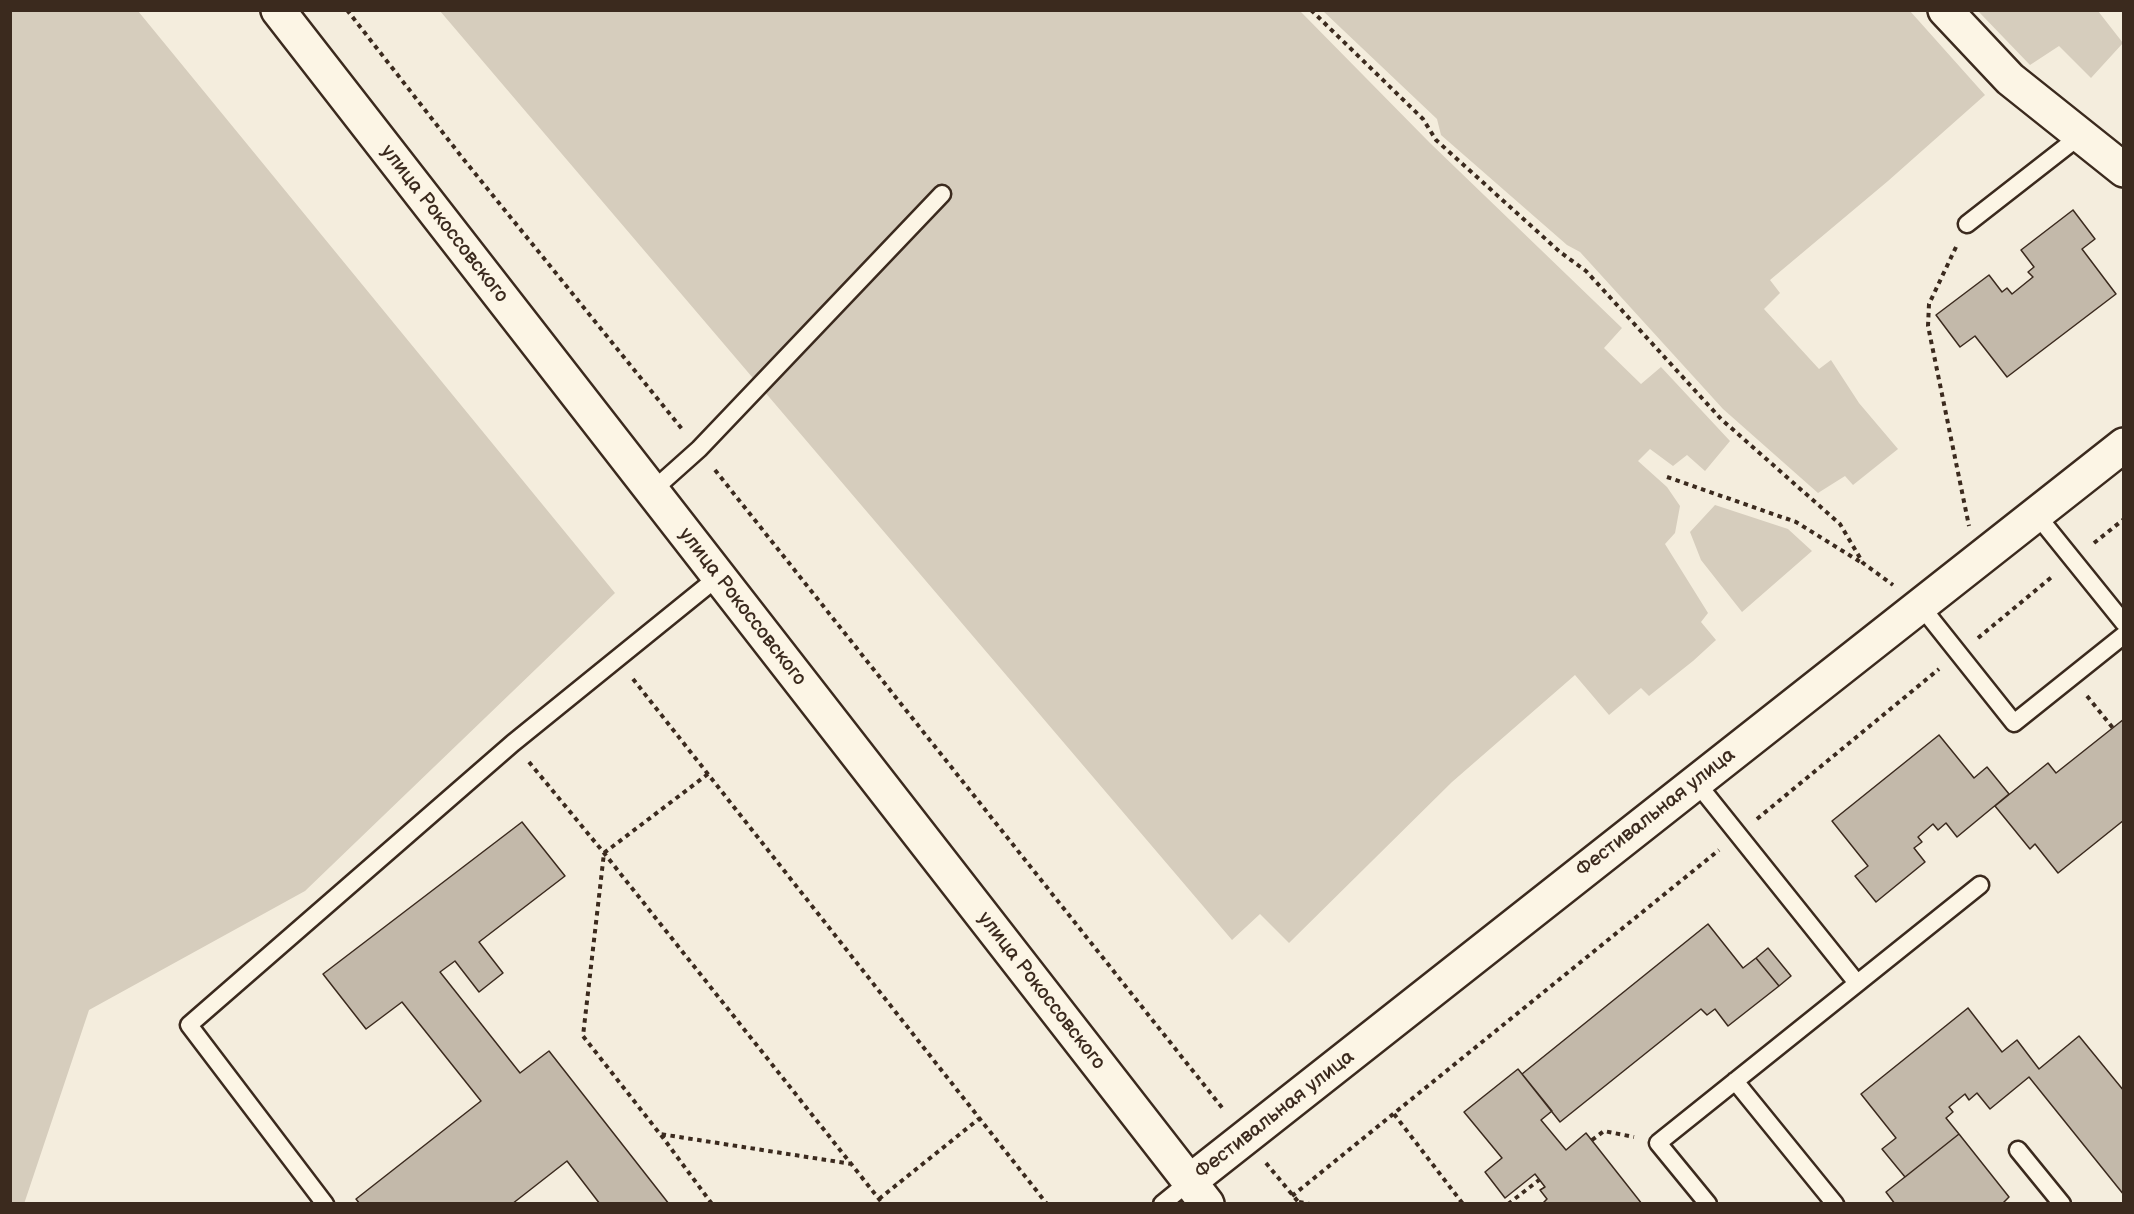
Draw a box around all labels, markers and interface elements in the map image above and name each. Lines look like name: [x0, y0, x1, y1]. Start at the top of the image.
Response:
street label: улица Рокоссовского: [375, 140, 513, 308]
street label: улица Рокоссовского: [673, 523, 811, 691]
street label: Фестивальная улица: [1572, 743, 1740, 883]
street label: улица Рокоссовского: [972, 907, 1110, 1075]
street label: Фестивальная улица: [1191, 1045, 1359, 1185]

